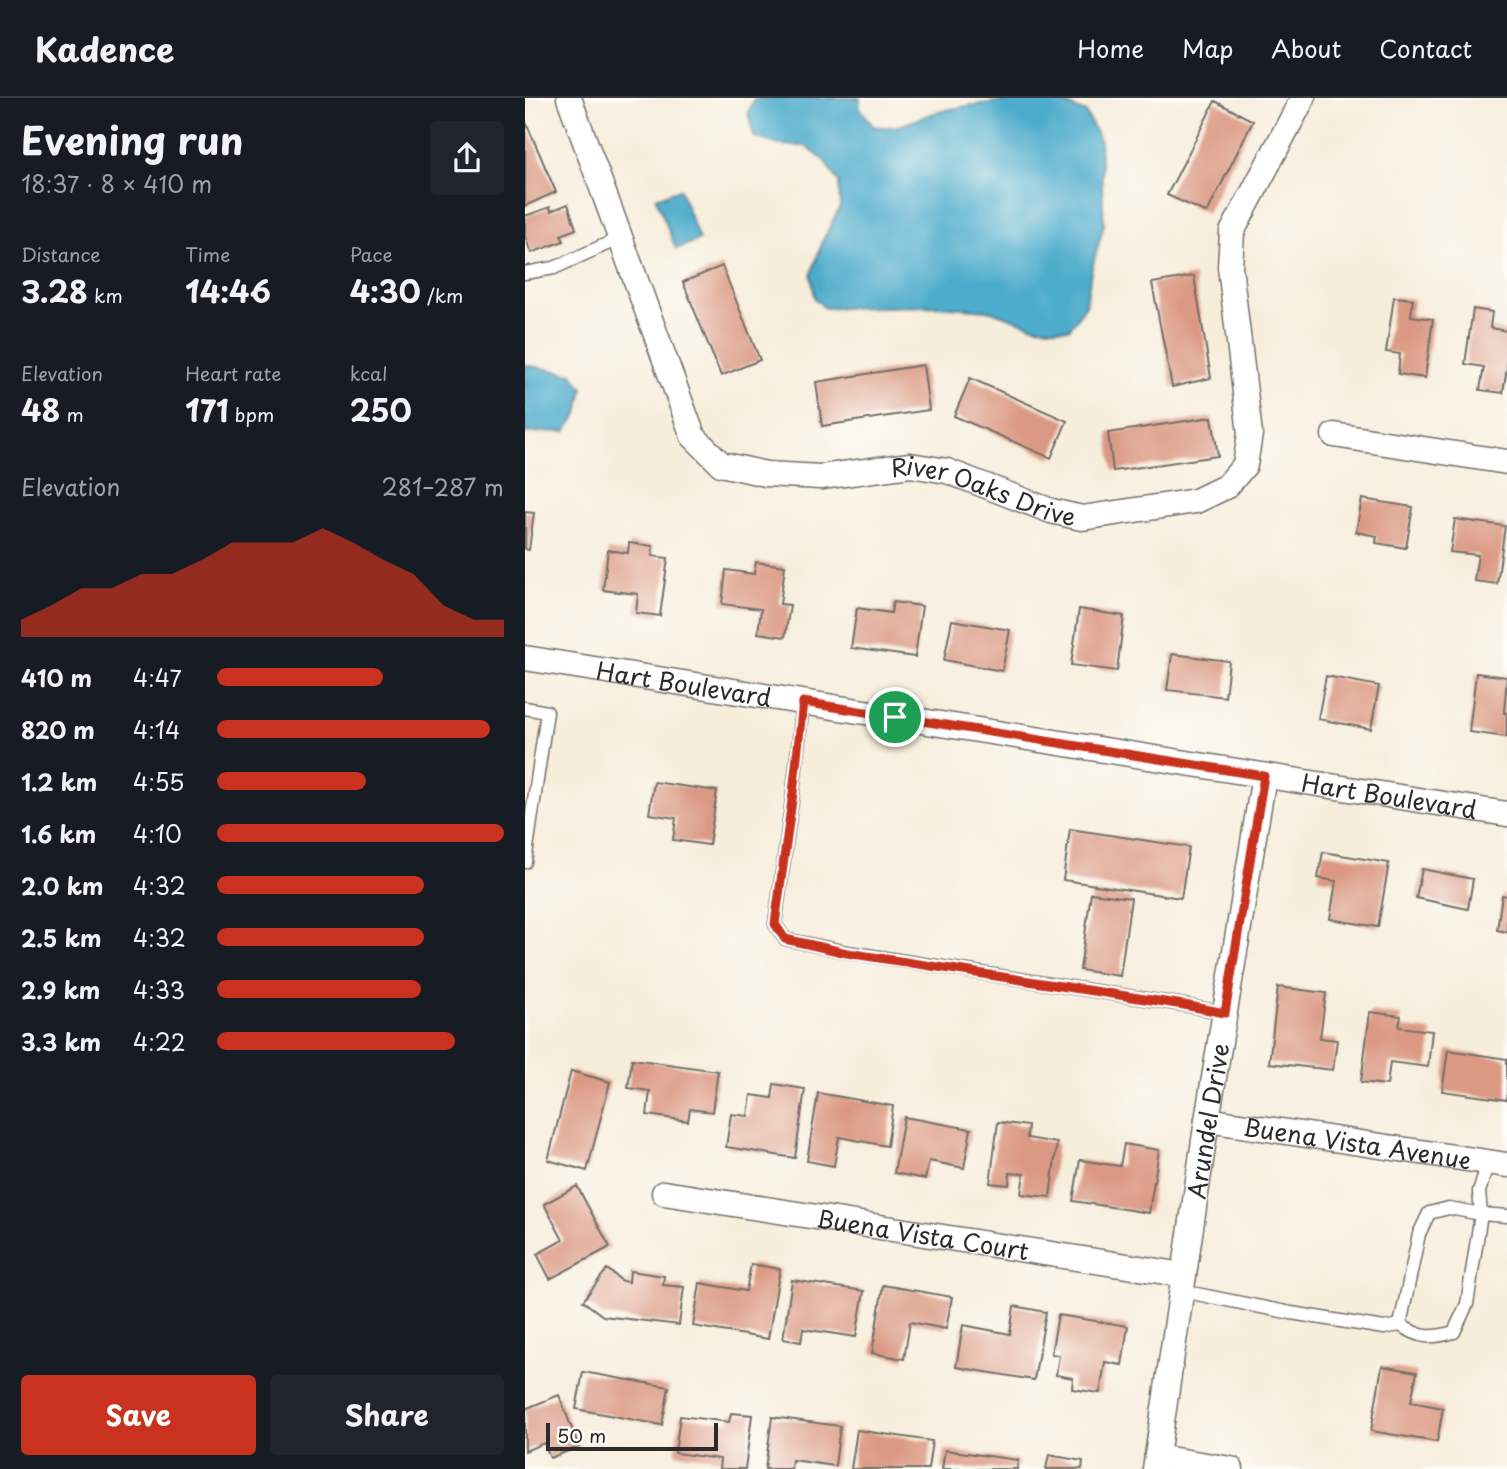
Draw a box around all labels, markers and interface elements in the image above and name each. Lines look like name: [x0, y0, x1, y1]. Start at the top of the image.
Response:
text: Kadence: [35, 23, 174, 73]
text: Home: [1077, 30, 1144, 66]
text: Map: [1182, 30, 1233, 66]
text: About: [1271, 30, 1341, 66]
text: Contact: [1379, 30, 1472, 66]
text: Evening run: [21, 111, 243, 168]
button: share: [430, 121, 504, 195]
text: 18:37 · 8 × 410 m: [21, 166, 212, 201]
text: Distance: [21, 240, 101, 268]
text: Time: [185, 240, 230, 268]
text: Pace: [350, 240, 393, 268]
text: 3.28: [21, 268, 88, 313]
text: 14:46: [185, 268, 271, 313]
text: 4:30: [350, 268, 421, 313]
text: km: [88, 281, 123, 309]
text: /km: [421, 281, 463, 309]
text: Elevation: [21, 359, 103, 387]
text: Heart rate: [185, 359, 281, 387]
text: kcal: [350, 359, 388, 387]
text: 48: [21, 387, 60, 432]
text: 171: [185, 387, 229, 432]
text: 250: [350, 387, 412, 432]
text: m: [60, 400, 84, 428]
text: bpm: [229, 400, 274, 428]
street label: River Oaks Drive: [888, 447, 1080, 534]
text: Elevation: [21, 469, 120, 504]
text: 281–287 m: [382, 469, 504, 504]
street label: Hart Boulevard: [594, 652, 774, 715]
text: 410 m: [21, 660, 92, 695]
text: 4:47: [133, 660, 182, 695]
pin: [865, 687, 925, 747]
icon: arrive: [876, 698, 914, 736]
text: 820 m: [21, 712, 95, 747]
text: 4:14: [133, 712, 180, 747]
text: 1.2 km: [21, 764, 97, 799]
text: 4:55: [133, 764, 184, 799]
street label: Hart Boulevard: [1299, 764, 1480, 827]
text: 1.6 km: [21, 816, 96, 851]
text: 4:10: [133, 816, 182, 851]
text: 2.0 km: [21, 868, 103, 903]
text: 4:32: [133, 868, 186, 903]
text: 2.5 km: [21, 920, 101, 955]
text: 4:32: [133, 920, 186, 955]
text: 2.9 km: [21, 972, 100, 1007]
text: 4:33: [133, 972, 185, 1007]
text: 3.3 km: [21, 1024, 101, 1059]
text: 4:22: [133, 1024, 186, 1059]
street label: Arundel Drive: [1177, 1040, 1237, 1201]
street label: Buena Vista Avenue: [1241, 1108, 1474, 1177]
street label: Buena Vista Court: [814, 1199, 1032, 1268]
button: Save: [21, 1375, 256, 1455]
button: Share: [270, 1375, 504, 1455]
scale bar: [546, 1420, 717, 1452]
text: 50 m: [557, 1421, 606, 1449]

